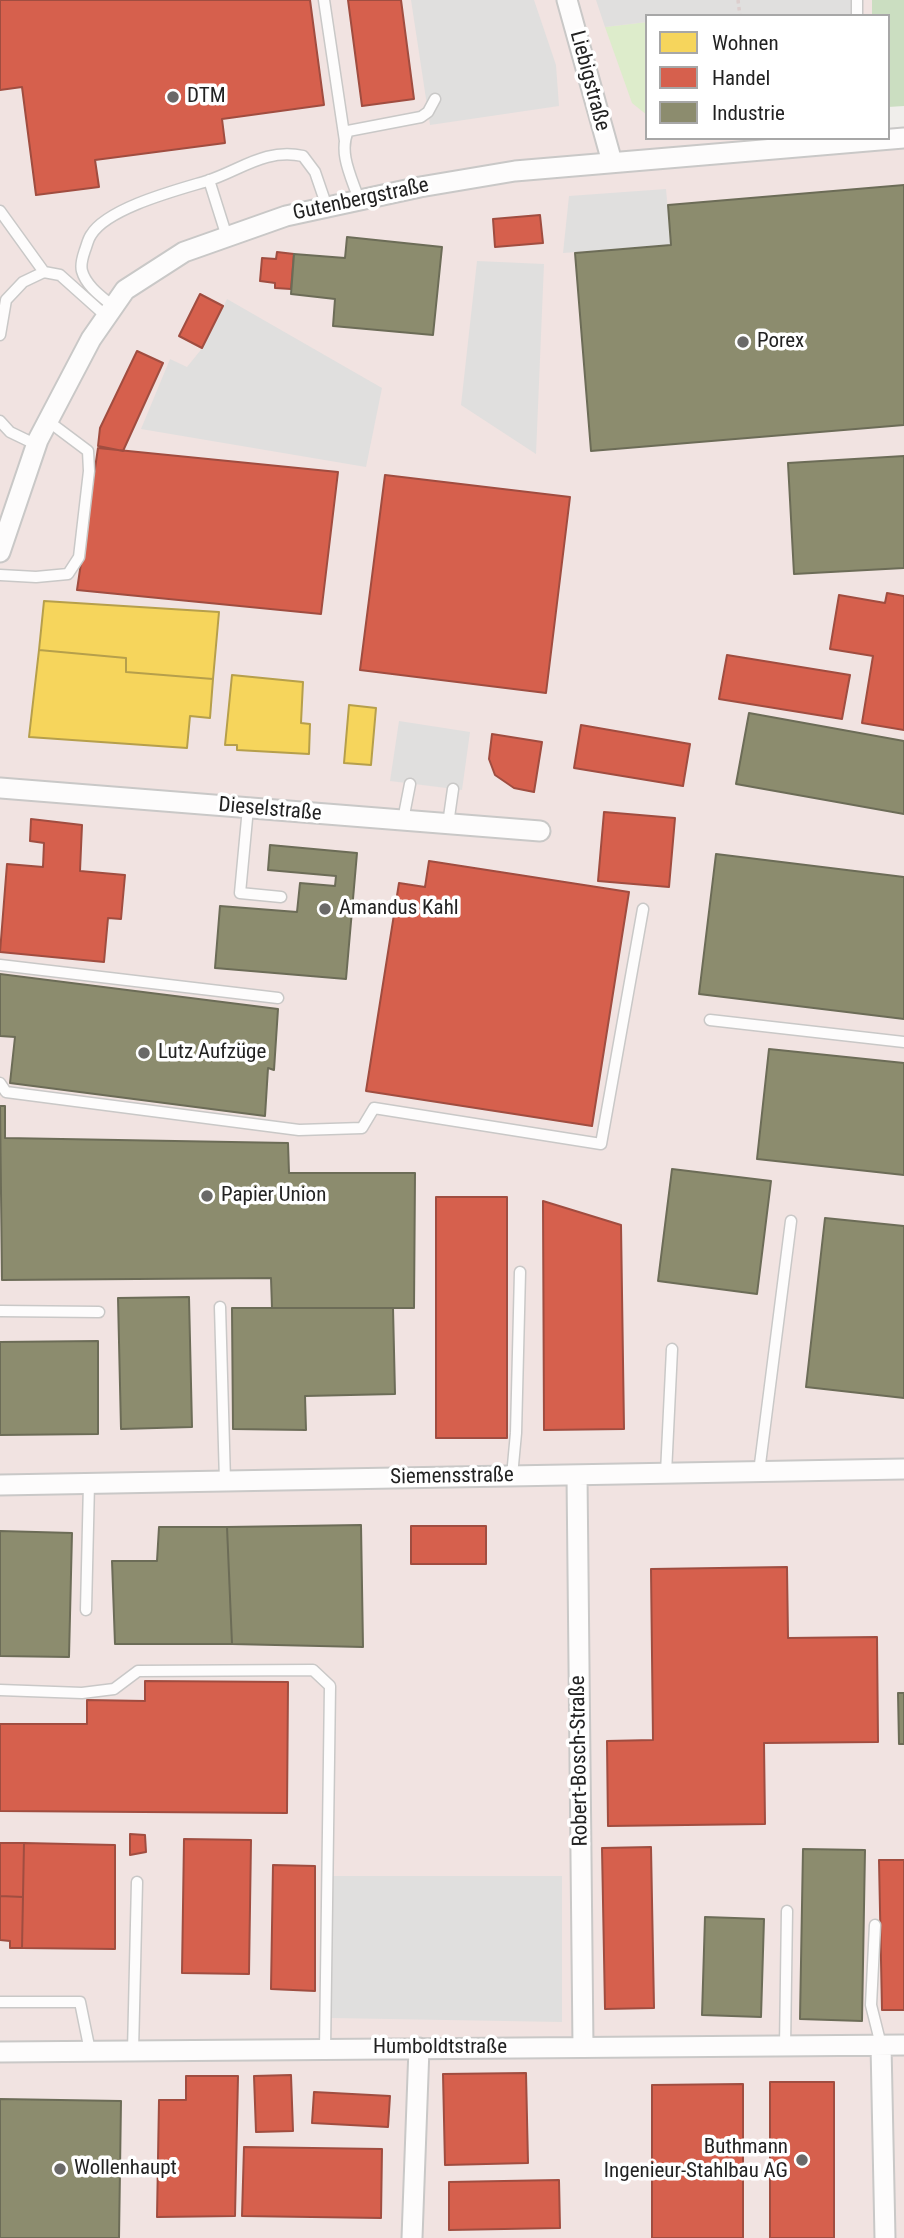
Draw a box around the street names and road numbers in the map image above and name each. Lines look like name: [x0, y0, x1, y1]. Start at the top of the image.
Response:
street label: Liebigstraße: [564, 28, 614, 134]
street label: Gutenbergstraße: [291, 173, 431, 227]
street label: Dieselstraße: [217, 793, 323, 827]
street label: Siemensstraße: [390, 1463, 514, 1491]
street label: Robert-Bosch-Straße: [566, 1675, 594, 1847]
street label: Humboldtstraße: [373, 2035, 507, 2061]

